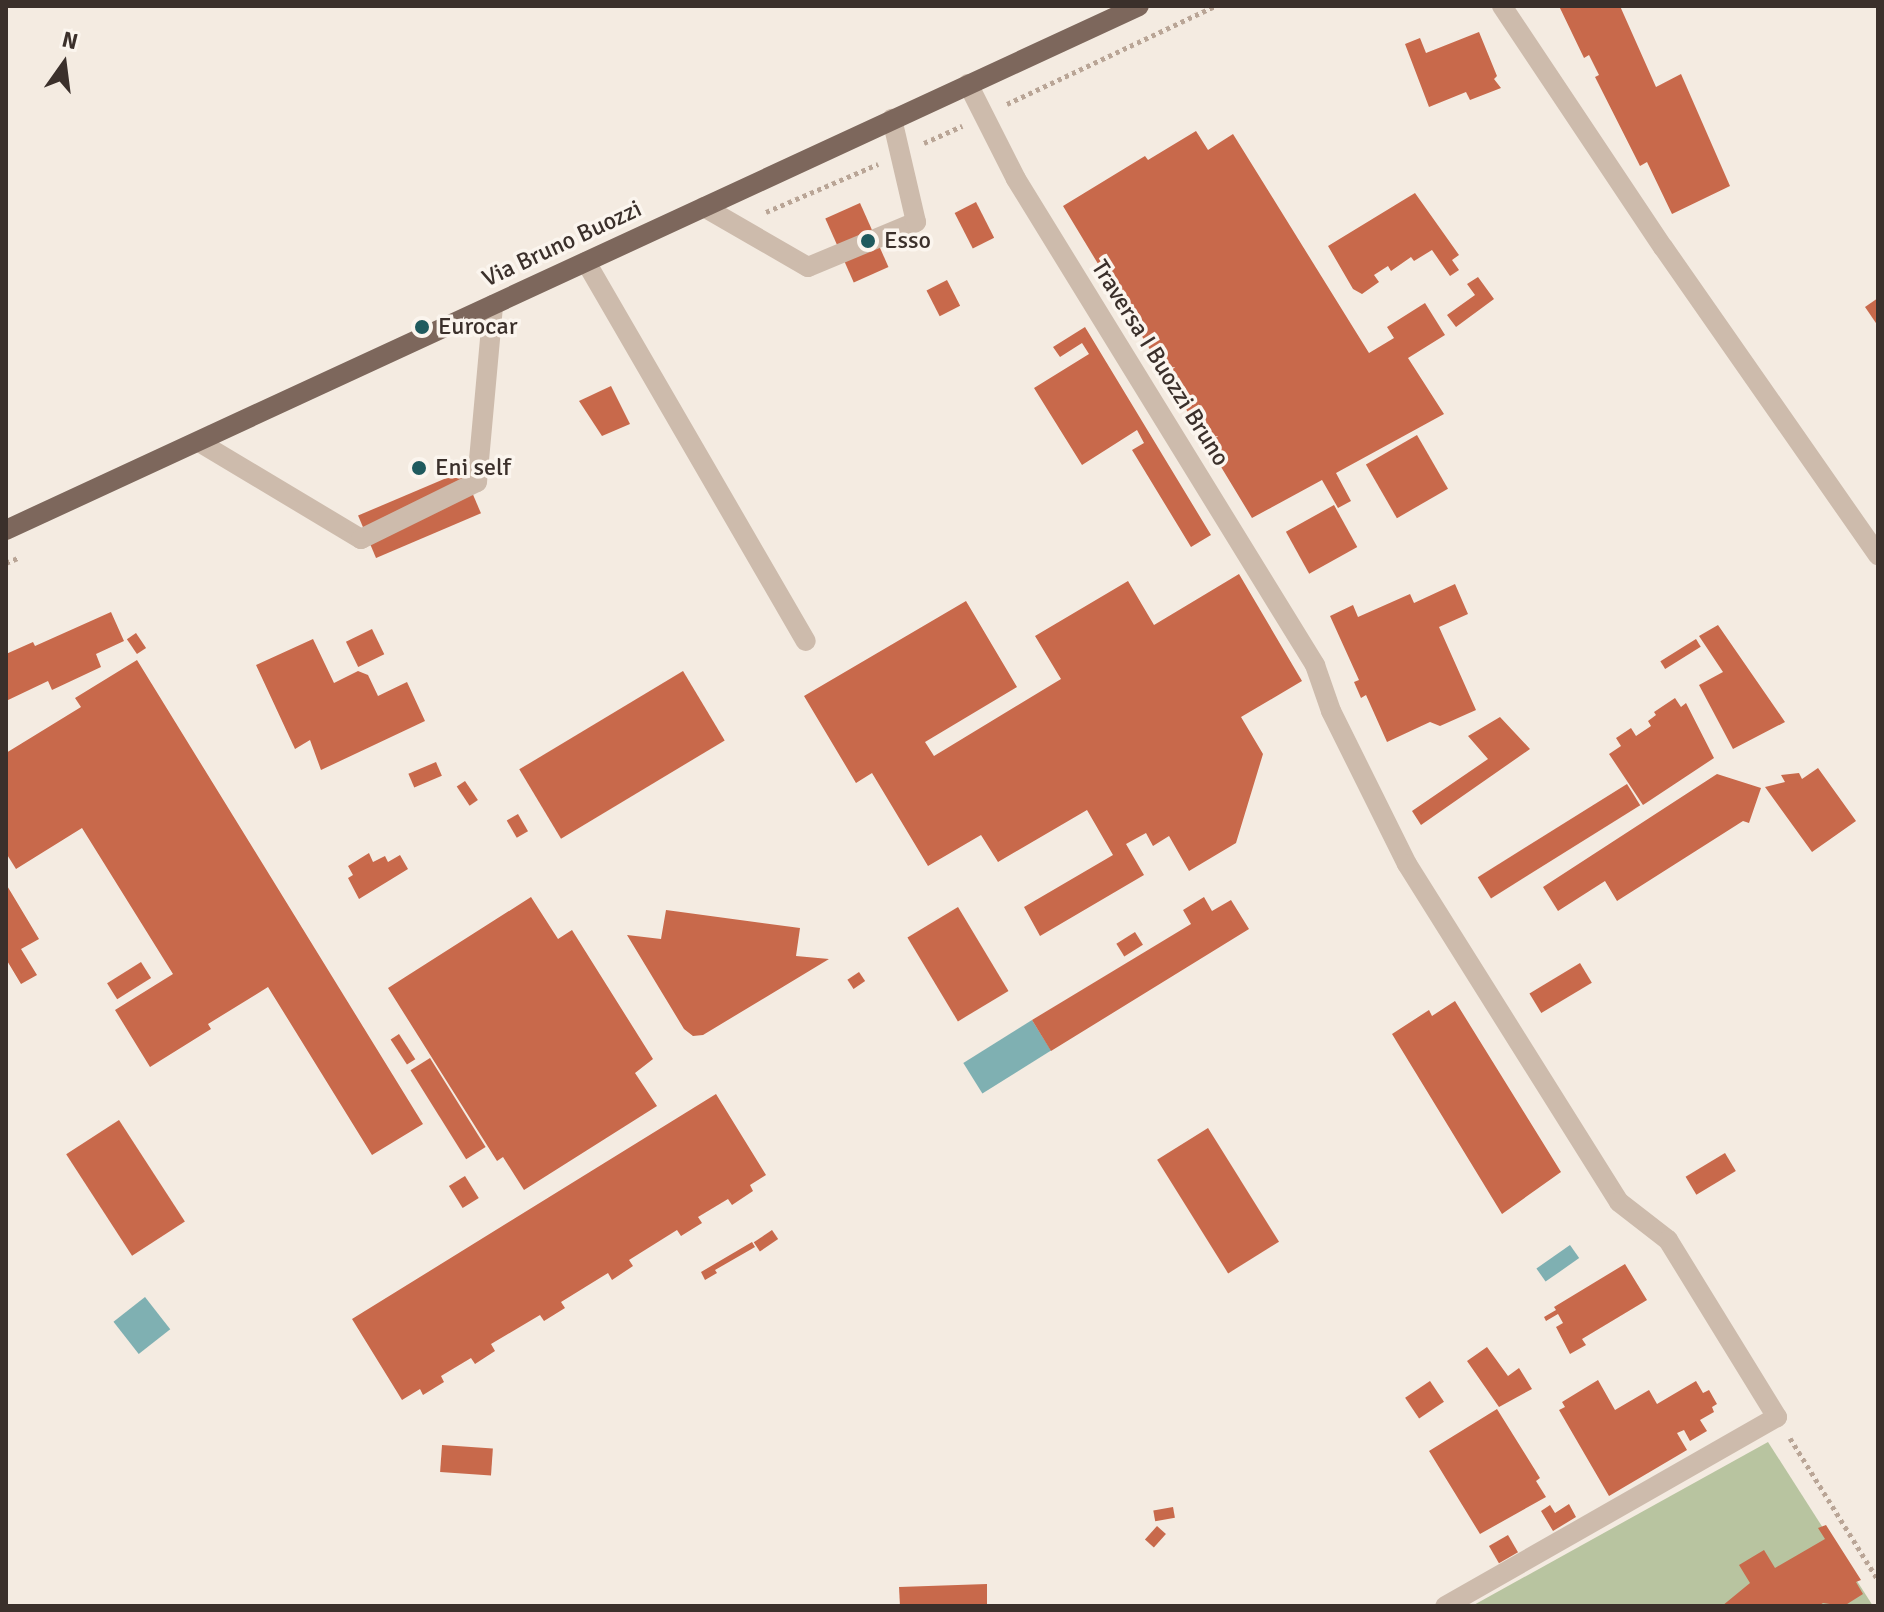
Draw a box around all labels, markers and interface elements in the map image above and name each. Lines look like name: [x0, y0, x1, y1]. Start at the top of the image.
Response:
north arrow: [24, 24, 104, 104]
text: N: [59, 25, 81, 55]
street label: Via Bruno Buozzi: [478, 195, 646, 293]
place label: Esso: [884, 227, 931, 255]
marker: Esso: [859, 232, 877, 250]
street label: Traversa I Buozzi Bruno: [1085, 255, 1235, 471]
place label: Eurocar: [438, 313, 518, 341]
marker: Eurocar: [413, 318, 431, 336]
place label: Eni self: [435, 454, 511, 482]
marker: Eni self: [410, 459, 428, 477]

